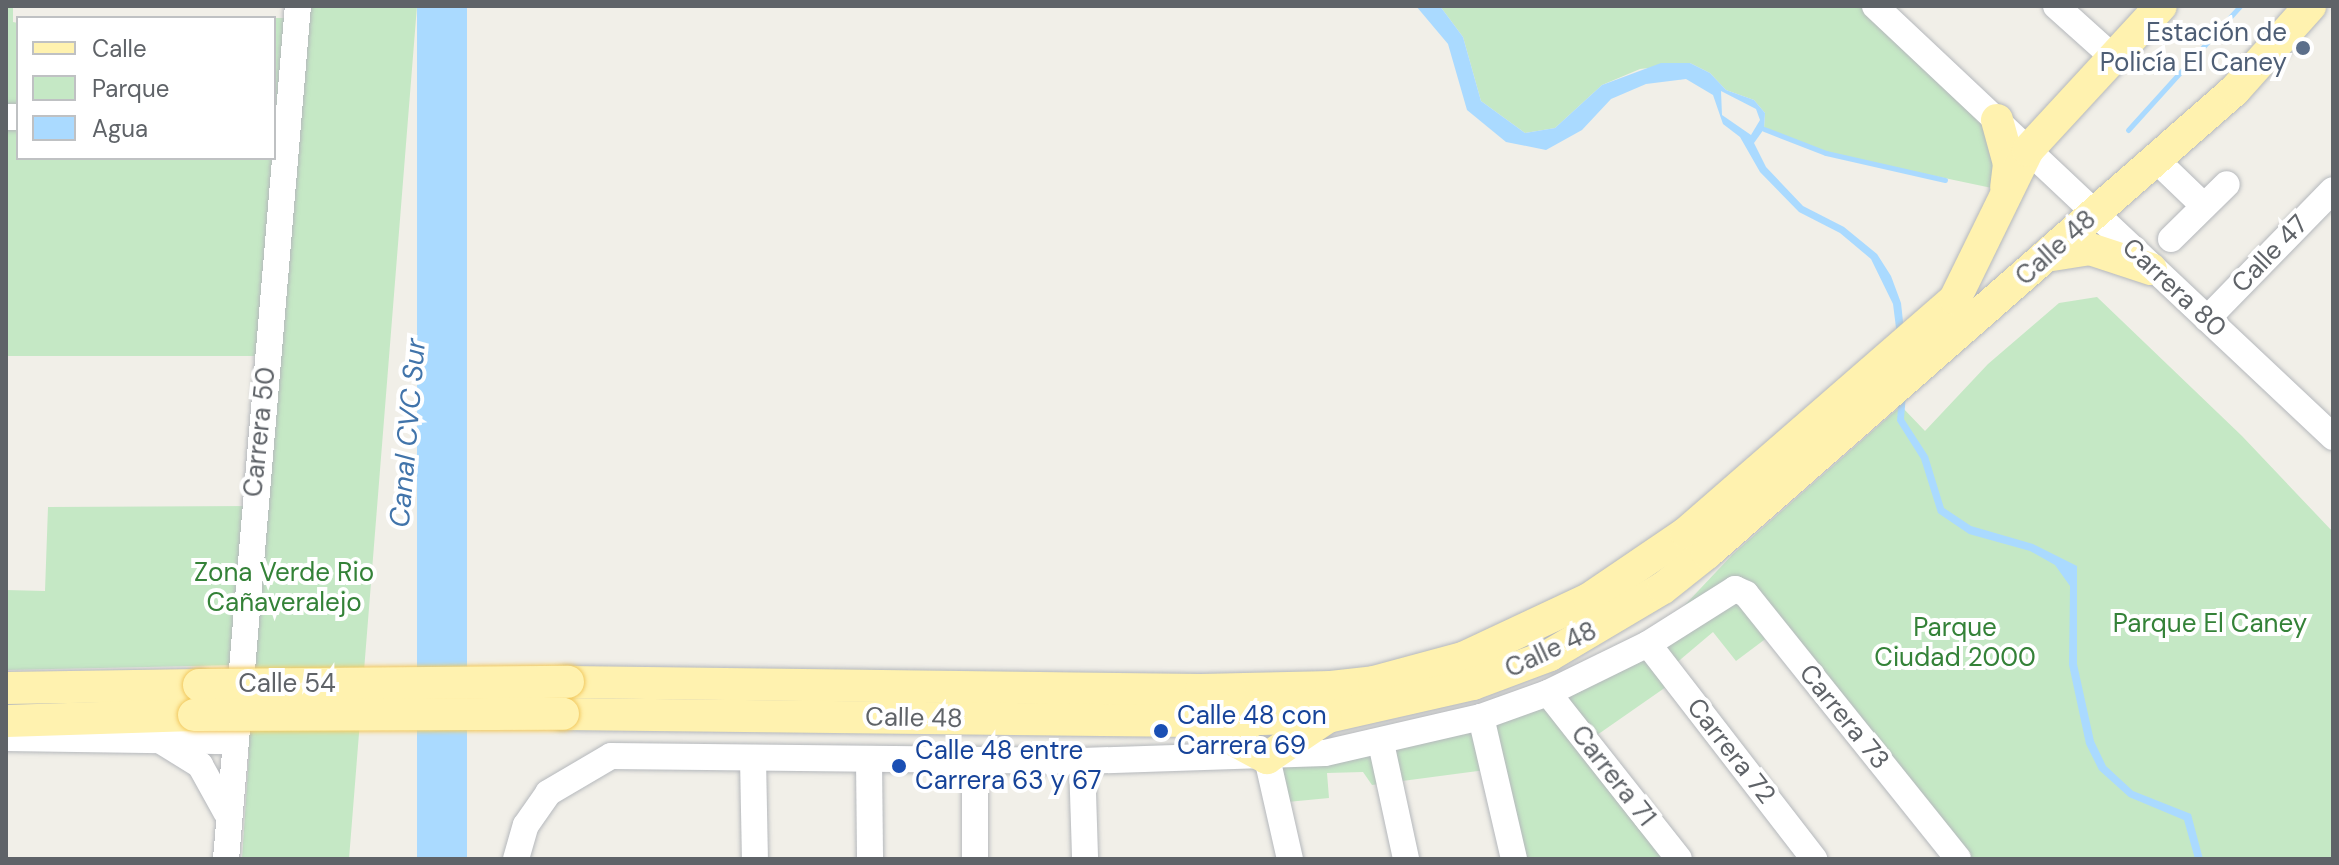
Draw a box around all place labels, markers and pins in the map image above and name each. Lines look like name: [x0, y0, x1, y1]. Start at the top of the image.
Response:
place label: Estación de Policía El Caney: [2100, 17, 2287, 78]
marker: Estación de Policía El Caney: [2294, 39, 2312, 57]
place label: Calle 48 con Carrera 69: [1177, 700, 1327, 762]
marker: Calle 48 con Carrera 69: [1152, 722, 1170, 740]
place label: Calle 48 entre Carrera 63 y 67: [915, 735, 1101, 796]
marker: Calle 48 entre Carrera 63 y 67: [890, 757, 908, 775]

